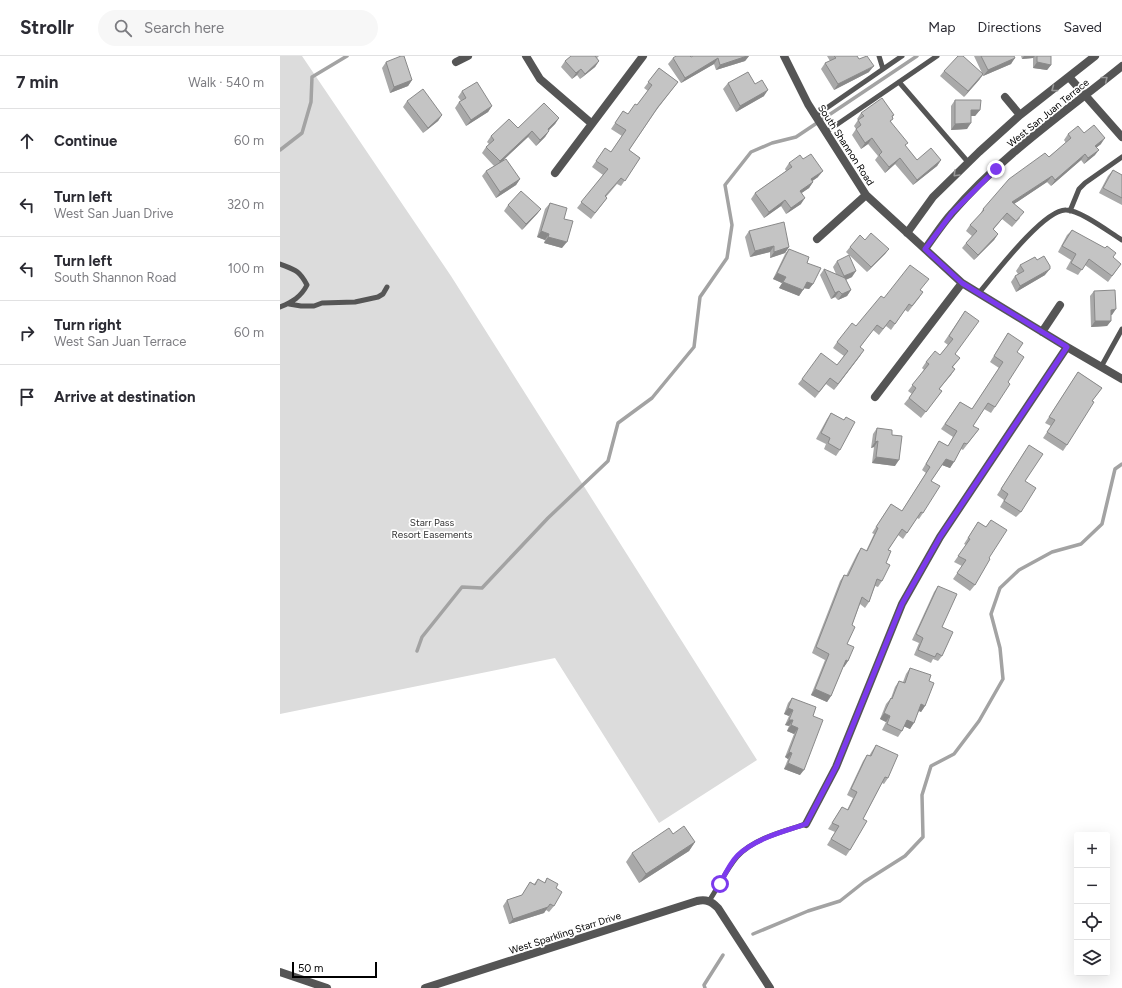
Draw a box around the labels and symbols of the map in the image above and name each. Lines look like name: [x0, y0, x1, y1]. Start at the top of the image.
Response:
street label: West San Juan Terrace: [1004, 76, 1092, 150]
one-way arrow: [1101, 77, 1108, 84]
one-way arrow: [1051, 84, 1058, 91]
street label: South Shannon Road: [815, 102, 877, 188]
route end: [987, 160, 1005, 178]
one-way arrow: [953, 169, 961, 177]
park label: Starr Pass Resort Easements: [392, 516, 473, 541]
route start: [711, 875, 729, 893]
street label: West Sparkling Starr Drive: [507, 909, 623, 957]
scale bar: [292, 960, 377, 979]

